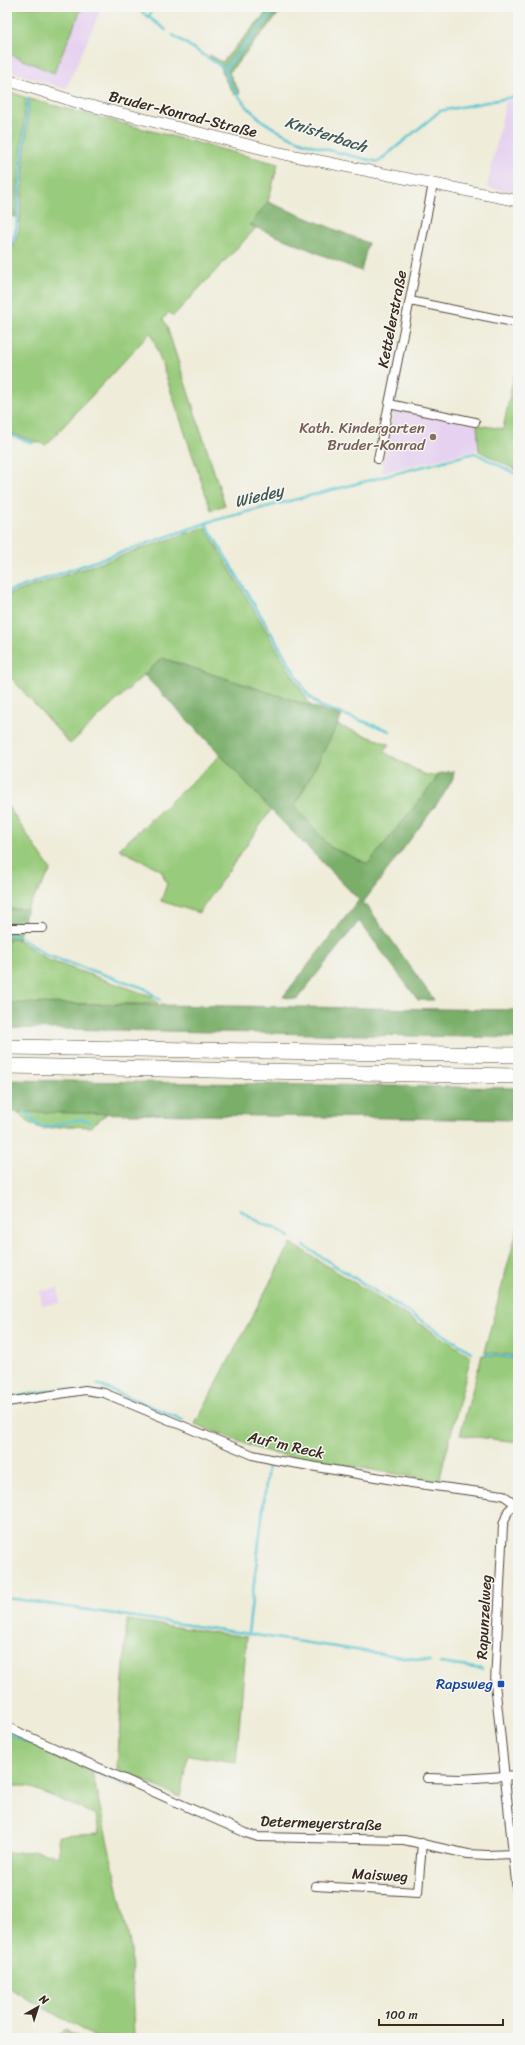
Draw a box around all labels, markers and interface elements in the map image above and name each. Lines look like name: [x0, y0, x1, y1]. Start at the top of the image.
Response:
street label: Bruder-Konrad-Straße: [106, 83, 260, 145]
water label: Knisterbach: [281, 107, 372, 161]
street label: Kettelerstraße: [370, 268, 414, 370]
place label: Kath. Kindergarten Bruder-Konrad: [299, 415, 426, 458]
marker: Kath. Kindergarten Bruder-Konrad: [428, 432, 438, 442]
water label: Wiedey: [232, 475, 289, 516]
street label: Auf'm Reck: [244, 1423, 328, 1467]
street label: Rapunzelweg: [469, 1574, 499, 1660]
place label: Rapsweg: [436, 1671, 493, 1697]
marker: Rapsweg: [496, 1679, 506, 1689]
street label: Determeyerstraße: [260, 1808, 382, 1838]
street label: Maisweg: [351, 1861, 409, 1889]
north arrow: [18, 1987, 58, 2027]
text: N: [34, 1989, 53, 2010]
scale bar: [379, 2001, 503, 2027]
text: 100 m: [385, 2004, 418, 2026]

